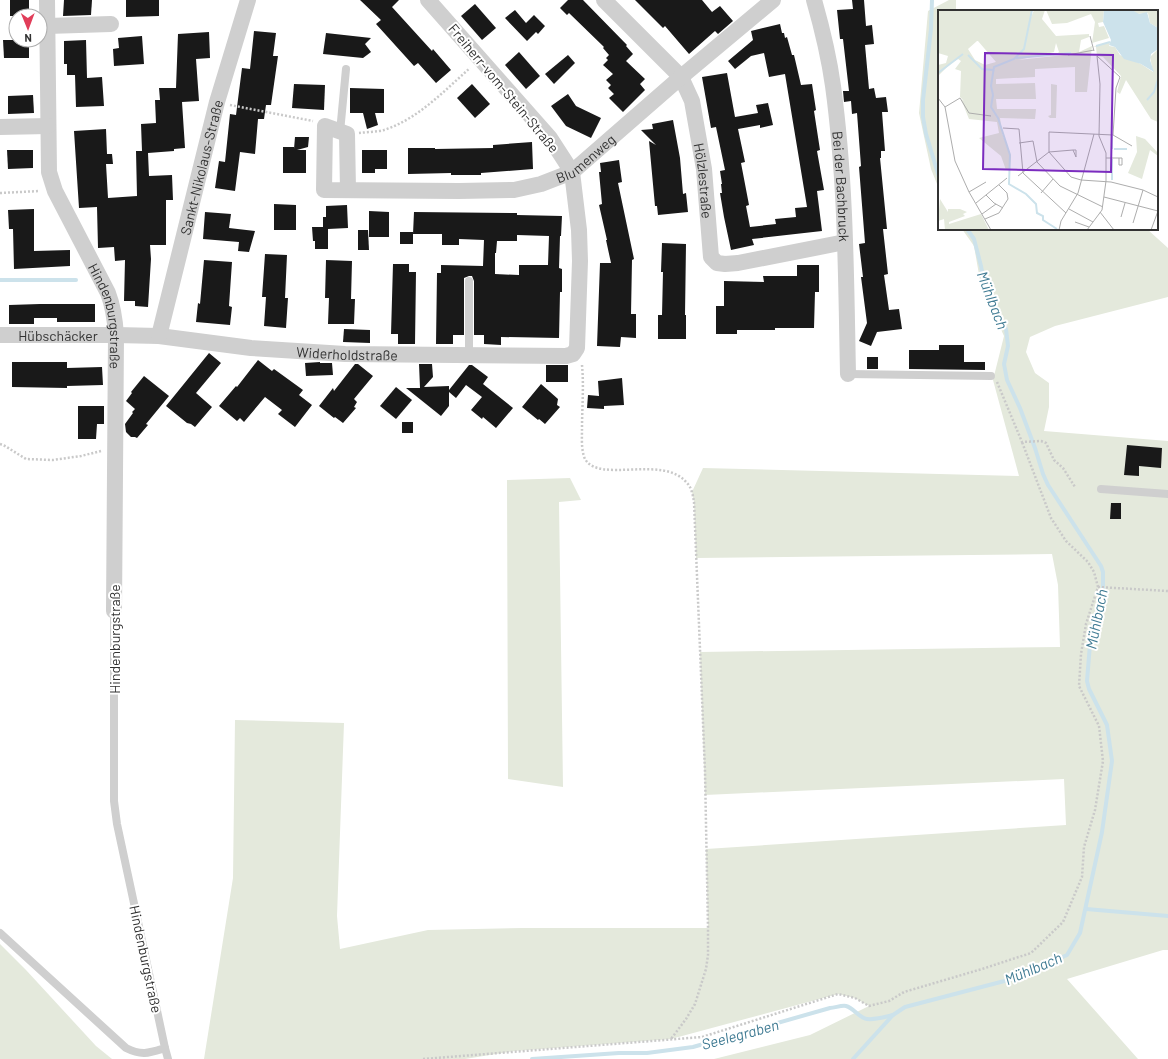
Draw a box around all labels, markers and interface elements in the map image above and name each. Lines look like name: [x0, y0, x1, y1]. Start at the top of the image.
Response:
north arrow: [8, 8, 48, 48]
inset map: [938, 10, 1158, 230]
street label: Freiherr-vom-Stein-Straße: [445, 20, 563, 156]
text: N: [24, 32, 32, 45]
street label: Sankt-Nikolaus-Straße: [176, 98, 226, 236]
street label: Blumenweg: [553, 130, 618, 186]
street label: Bei der Bachbruck: [830, 130, 854, 242]
street label: Hölzlestraße: [691, 142, 716, 219]
street label: Hindenburgstraße: [85, 260, 125, 369]
water label: Mühlbach: [974, 268, 1012, 332]
street label: Hübschäcker: [18, 327, 98, 344]
street label: Widerholdstraße: [296, 342, 398, 363]
street label: Hindenburgstraße: [106, 584, 123, 694]
water label: Mühlbach: [1081, 587, 1111, 651]
street label: Hindenburgstraße: [126, 904, 166, 1014]
water label: Mühlbach: [1002, 948, 1065, 988]
water label: Seelegraben: [699, 1015, 781, 1053]

